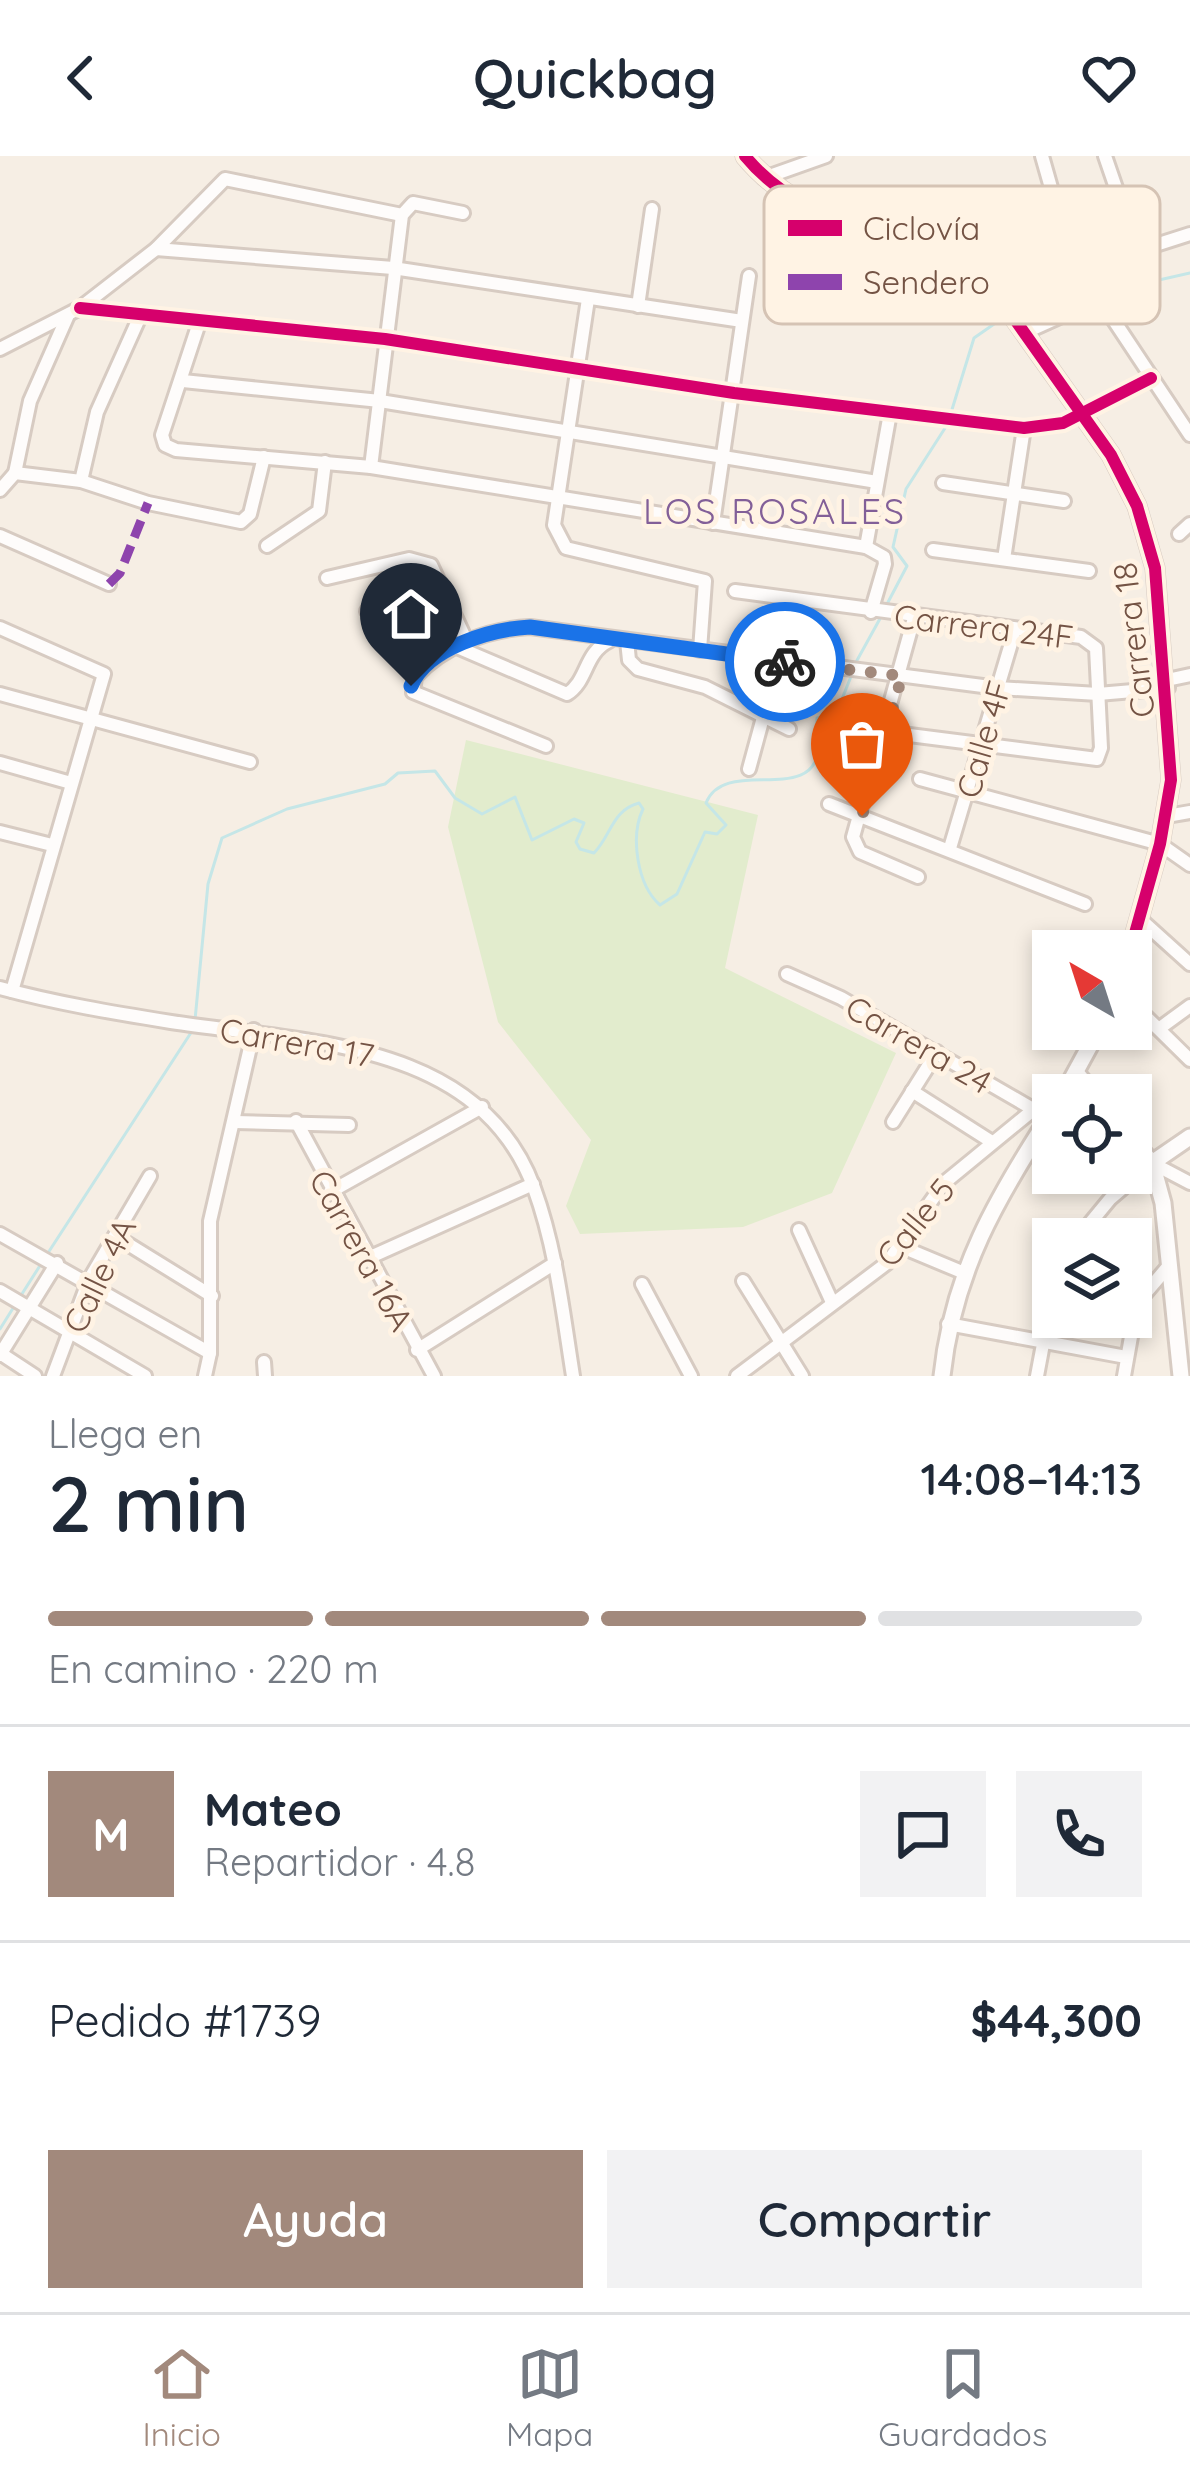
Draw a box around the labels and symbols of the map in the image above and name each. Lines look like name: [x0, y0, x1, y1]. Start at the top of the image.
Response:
legend: [764, 186, 1160, 324]
text: Ciclovía: [863, 207, 980, 248]
text: Sendero: [863, 261, 990, 302]
district label: LOS ROSALES: [643, 488, 907, 533]
street label: Carrera 18: [1103, 560, 1163, 720]
pin: [360, 563, 462, 686]
street label: Carrera 24F: [892, 595, 1076, 657]
courier: [725, 602, 845, 722]
street label: Calle 4F: [947, 676, 1019, 802]
pin: [811, 693, 913, 816]
north arrow: [1032, 930, 1152, 1050]
street label: Carrera 24: [839, 986, 999, 1102]
street label: Carrera 17: [217, 1008, 377, 1076]
street label: Carrera 16A: [301, 1162, 423, 1338]
street label: Calle 5: [867, 1169, 963, 1275]
street label: Calle 4A: [54, 1211, 144, 1339]

